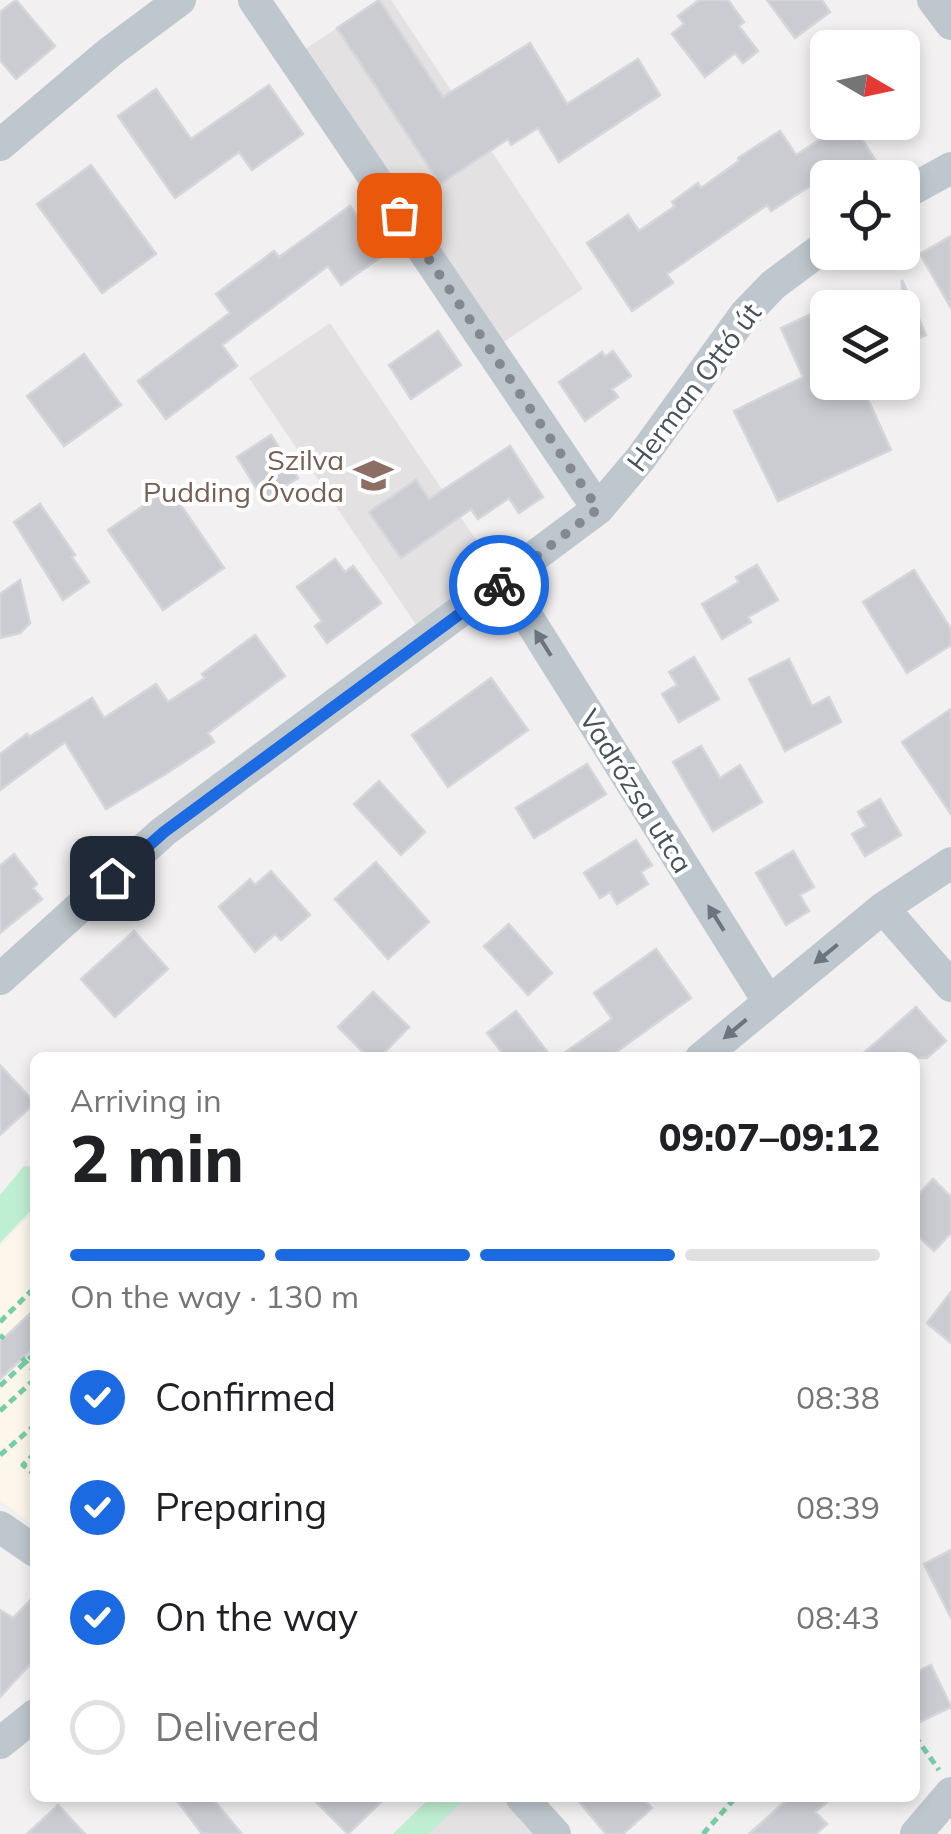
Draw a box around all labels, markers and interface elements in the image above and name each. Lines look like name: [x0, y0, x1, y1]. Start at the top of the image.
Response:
north arrow: [810, 30, 920, 140]
map controls: [810, 30, 920, 400]
button: locate: [810, 160, 920, 270]
pin: [357, 173, 442, 258]
icon: bag: [372, 188, 427, 243]
button: layers: [810, 290, 920, 400]
street label: Herman Ottó út: [619, 295, 768, 478]
place label: Szilva Pudding Óvoda: [143, 442, 344, 509]
school or university icon: Szilva Pudding Óvoda: [353, 455, 395, 497]
courier: [449, 535, 549, 635]
icon: bike: [472, 558, 527, 613]
one-way arrow: [535, 629, 553, 657]
street label: Vadrózsa utca: [572, 703, 701, 879]
pin: [70, 836, 155, 921]
icon: home: [85, 851, 140, 906]
one-way arrow: [708, 904, 726, 932]
one-way arrow: [813, 944, 839, 965]
one-way arrow: [722, 1018, 747, 1040]
text: Arriving in: [70, 1080, 222, 1120]
text: 09:07–09:12: [659, 1113, 880, 1161]
text: 2 min: [70, 1117, 244, 1198]
text: On the way · 130 m: [70, 1276, 359, 1316]
icon: check: [70, 1370, 125, 1425]
text: Confirmed: [155, 1373, 336, 1421]
text: 08:38: [796, 1377, 880, 1417]
icon: check: [70, 1480, 125, 1535]
text: Preparing: [155, 1483, 327, 1531]
text: 08:39: [796, 1487, 880, 1527]
icon: check: [70, 1590, 125, 1645]
text: On the way: [155, 1593, 358, 1641]
text: 08:43: [796, 1597, 880, 1637]
text: Delivered: [155, 1703, 320, 1751]

